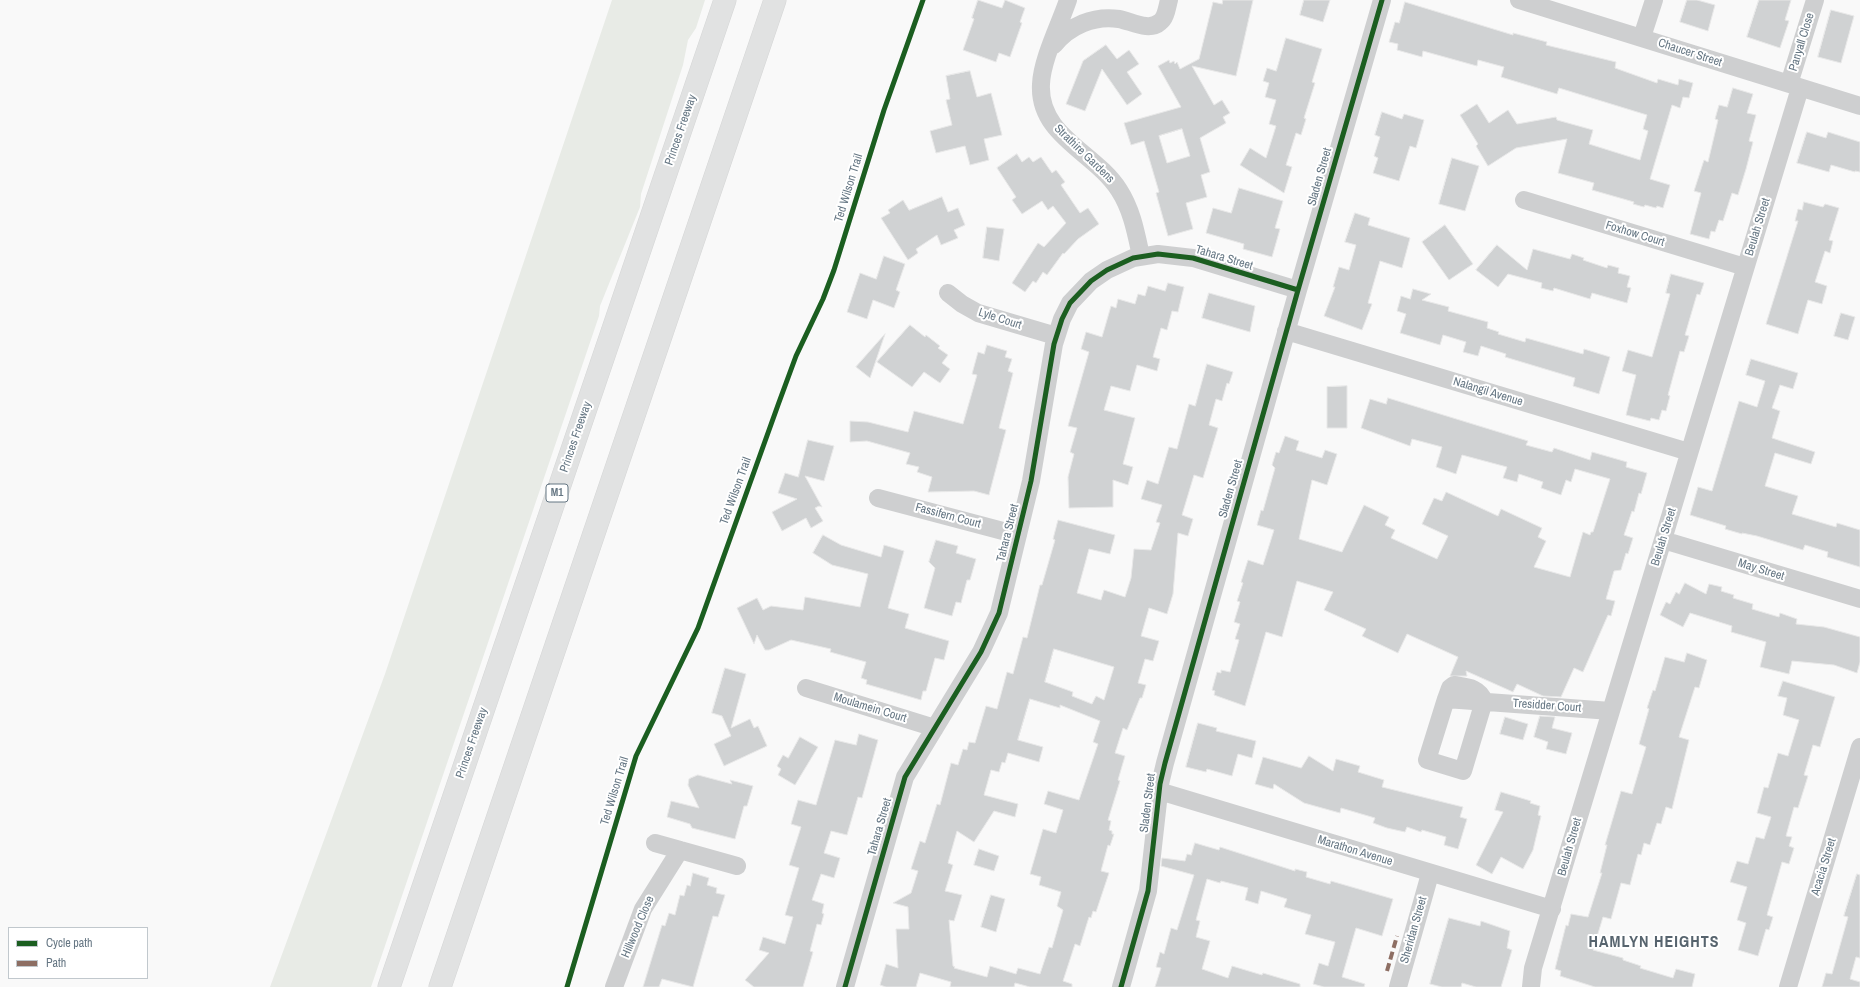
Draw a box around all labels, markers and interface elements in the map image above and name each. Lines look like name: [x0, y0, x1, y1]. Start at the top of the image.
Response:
street label: Panyall Close: [1786, 11, 1818, 73]
street label: Chaucer Street: [1656, 36, 1724, 70]
street label: Princes Freeway: [662, 93, 700, 167]
street label: Strathire Gardens: [1051, 122, 1117, 186]
street label: Sladen Street: [1305, 146, 1335, 208]
street label: Ted Wilson Trail: [832, 152, 866, 224]
street label: Beulah Street: [1742, 196, 1774, 258]
street label: Foxhow Court: [1604, 218, 1666, 250]
street label: Tahara Street: [1194, 242, 1254, 274]
street label: Lyle Court: [977, 305, 1023, 333]
street label: Nalangil Avenue: [1451, 375, 1525, 409]
street label: Princes Freeway: [557, 400, 595, 474]
street label: Ted Wilson Trail: [717, 455, 755, 527]
street label: Sladen Street: [1216, 458, 1246, 520]
road number: M1: [546, 484, 568, 502]
street label: Fassifern Court: [914, 500, 982, 532]
street label: Tahara Street: [994, 503, 1022, 563]
street label: Beulah Street: [1648, 506, 1680, 568]
street label: May Street: [1736, 556, 1786, 584]
street label: Moulamein Court: [832, 690, 908, 726]
street label: Tresidder Court: [1512, 696, 1582, 716]
street label: Princes Freeway: [453, 706, 491, 780]
street label: Ted Wilson Trail: [598, 755, 632, 827]
street label: Sladen Street: [1137, 773, 1159, 833]
street label: Tahara Street: [865, 797, 895, 857]
street label: Beulah Street: [1555, 816, 1585, 878]
street label: Marathon Avenue: [1316, 833, 1394, 869]
street label: Acacia Street: [1808, 837, 1840, 897]
street label: Hillwood Close: [619, 894, 657, 960]
street label: Sheridan Street: [1398, 895, 1430, 965]
legend: [8, 927, 148, 979]
district label: HAMLYN HEIGHTS: [1589, 933, 1719, 953]
text: Cycle path: [46, 935, 93, 951]
text: Path: [46, 955, 66, 971]

